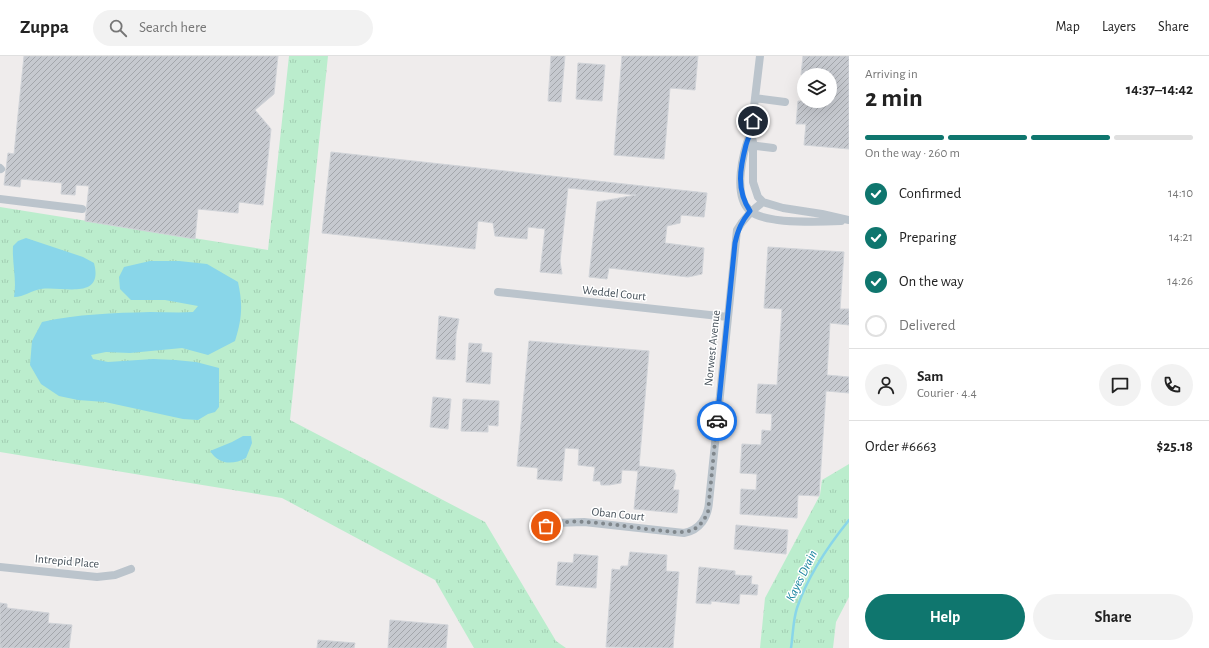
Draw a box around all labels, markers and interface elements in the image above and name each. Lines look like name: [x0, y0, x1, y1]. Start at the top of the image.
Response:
search box: [93, 10, 373, 46]
icon: search: [107, 17, 129, 39]
text: Zuppa: [20, 18, 69, 37]
text: Search here: [139, 20, 207, 35]
text: Map: [1055, 20, 1080, 34]
text: Layers: [1102, 20, 1136, 34]
text: Share: [1158, 20, 1189, 34]
map controls: [797, 68, 837, 108]
button: layers: [797, 68, 837, 108]
text: Arriving in: [865, 68, 918, 81]
text: 14:37–14:42: [1126, 82, 1193, 97]
text: 2 min: [865, 85, 923, 111]
pin: [736, 104, 770, 138]
icon: home: [742, 110, 764, 132]
text: On the way · 260 m: [865, 147, 960, 160]
icon: check: [865, 183, 887, 205]
text: Confirmed: [899, 186, 961, 201]
text: 14:10: [1168, 187, 1193, 200]
icon: check: [865, 227, 887, 249]
text: Preparing: [899, 230, 956, 245]
text: 14:21: [1169, 231, 1193, 244]
icon: check: [865, 271, 887, 293]
text: On the way: [899, 274, 964, 289]
text: 14:26: [1167, 275, 1193, 288]
street label: Weddel Court: [581, 284, 647, 302]
street label: Norwest Avenue: [702, 309, 722, 387]
text: Delivered: [899, 318, 956, 333]
button: person: [865, 364, 907, 406]
button: chat: [1099, 364, 1141, 406]
button: phone: [1151, 364, 1193, 406]
text: Sam: [917, 369, 943, 384]
text: Courier · 4.4: [917, 387, 977, 400]
courier: [697, 401, 737, 441]
icon: car: [706, 410, 728, 432]
text: Order #6663: [865, 439, 936, 454]
text: $25.18: [1156, 439, 1193, 454]
street label: Oban Court: [591, 505, 645, 523]
pin: [529, 509, 563, 543]
icon: bag: [535, 515, 557, 537]
water label: Kayes Drain: [784, 548, 820, 604]
street label: Intrepid Place: [34, 552, 100, 570]
button: Help: [865, 594, 1025, 640]
button: Share: [1033, 594, 1193, 640]

